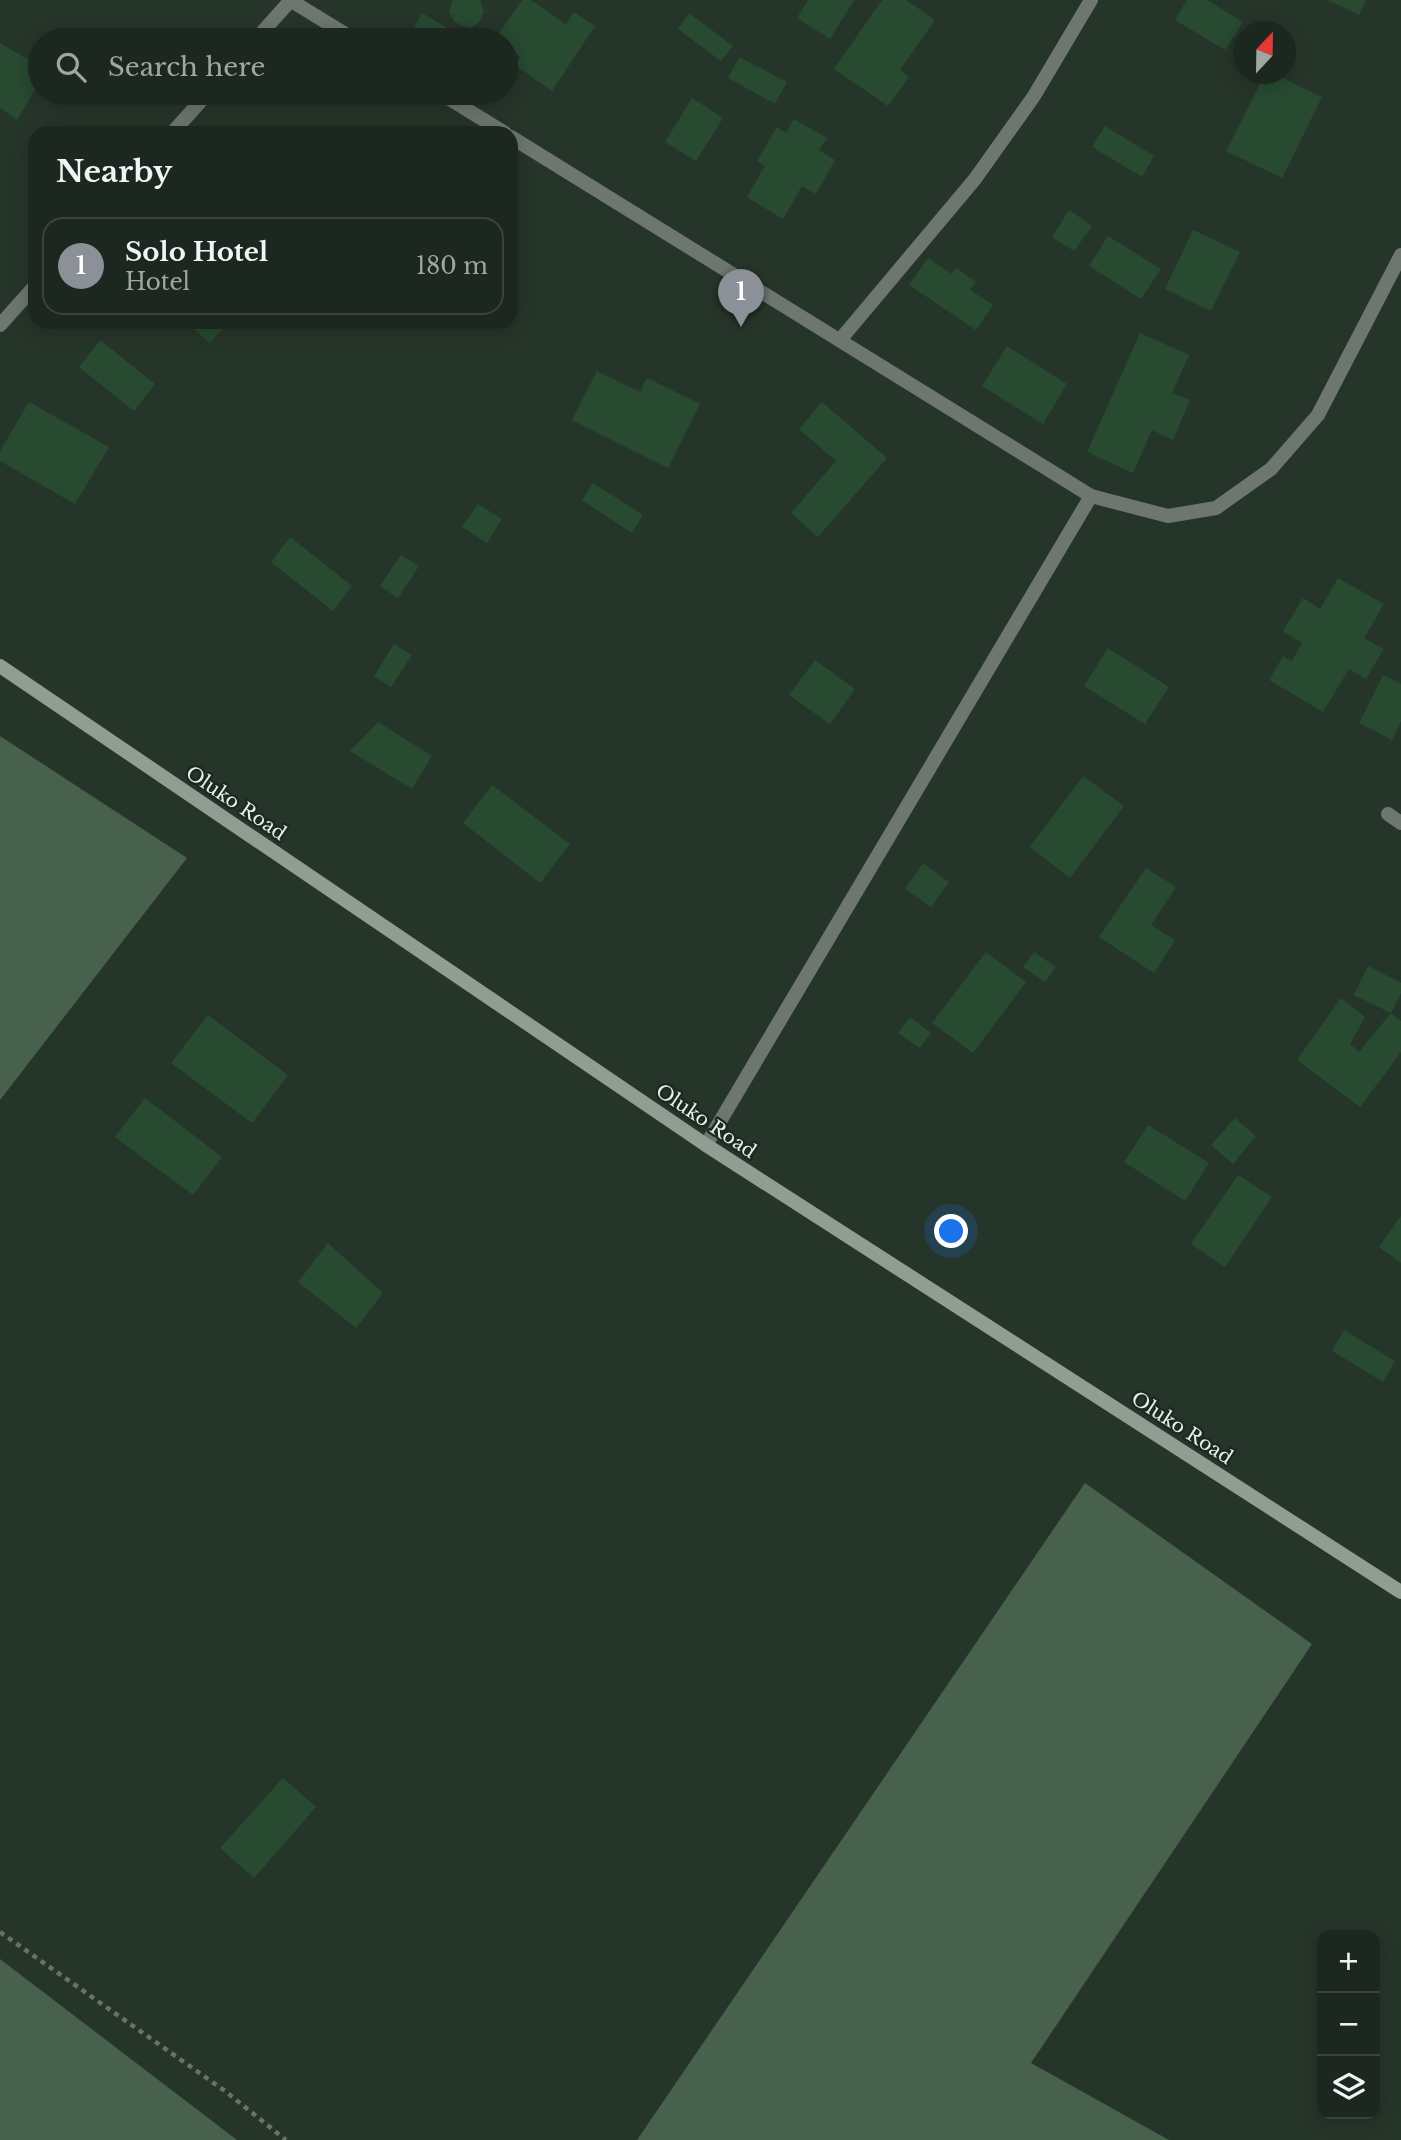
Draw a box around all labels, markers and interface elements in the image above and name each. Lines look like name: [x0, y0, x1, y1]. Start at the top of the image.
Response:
north arrow: [1233, 21, 1296, 84]
search box: [28, 28, 518, 105]
icon: search: [52, 48, 90, 86]
text: Search here: [108, 51, 265, 83]
text: Nearby: [56, 153, 172, 190]
text: Solo Hotel: [125, 236, 268, 268]
text: 1: [76, 252, 86, 280]
text: 180 m: [416, 252, 488, 280]
text: Hotel: [125, 268, 190, 296]
pin: 1: [718, 269, 764, 327]
street label: Oluko Road: [181, 761, 291, 845]
street label: Oluko Road: [651, 1079, 761, 1163]
your location: [934, 1214, 968, 1248]
street label: Oluko Road: [1127, 1387, 1237, 1469]
map controls: [1317, 1930, 1380, 2119]
button: +: [1317, 1930, 1380, 1993]
button: −: [1317, 1993, 1380, 2056]
button: layers: [1317, 2056, 1380, 2119]

